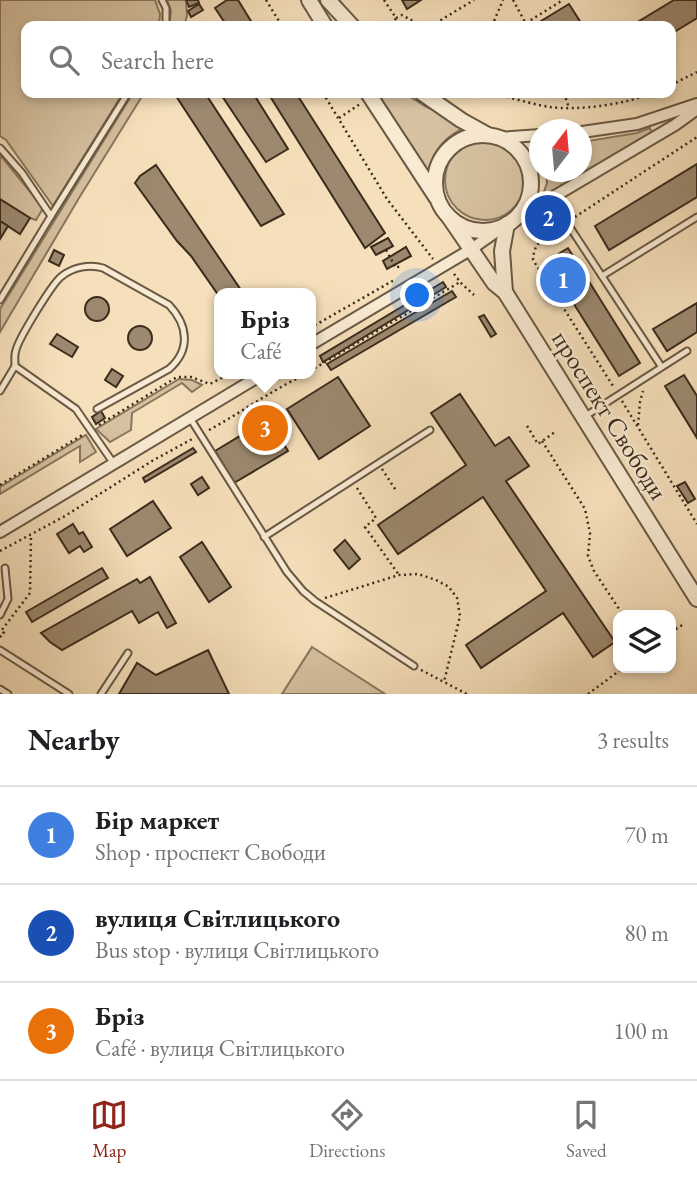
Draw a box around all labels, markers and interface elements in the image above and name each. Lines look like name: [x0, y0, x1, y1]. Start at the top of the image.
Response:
search box: [21, 21, 676, 98]
icon: search: [45, 41, 83, 79]
text: Search here: [101, 43, 214, 77]
north arrow: [529, 119, 592, 182]
pin: 2: [525, 192, 571, 244]
pin: 1: [540, 254, 586, 306]
your location: [400, 278, 434, 312]
popup: [214, 288, 316, 379]
text: Бріз: [240, 302, 290, 336]
street label: проспект Свободи: [544, 324, 676, 506]
text: Café: [240, 336, 282, 366]
pin: 3: [242, 402, 288, 454]
map controls: [613, 610, 676, 673]
button: layers: [613, 610, 676, 673]
text: Nearby: [28, 720, 120, 759]
text: 3 results: [597, 725, 669, 755]
text: Бір маркет: [95, 803, 219, 837]
text: 1: [45, 820, 57, 850]
text: 70 m: [624, 820, 669, 850]
text: Shop · проспект Свободи: [95, 837, 326, 867]
text: вулиця Світлицького: [95, 901, 340, 935]
text: 2: [45, 918, 57, 948]
text: 80 m: [624, 918, 669, 948]
text: Bus stop · вулиця Світлицького: [95, 935, 379, 965]
text: Бріз: [95, 999, 144, 1033]
text: 3: [45, 1016, 57, 1046]
text: 100 m: [613, 1016, 669, 1046]
text: Café · вулиця Світлицького: [95, 1033, 345, 1063]
tab: Map: [90, 1096, 128, 1163]
tab: Directions: [309, 1096, 385, 1163]
tab: Saved: [566, 1096, 607, 1163]

